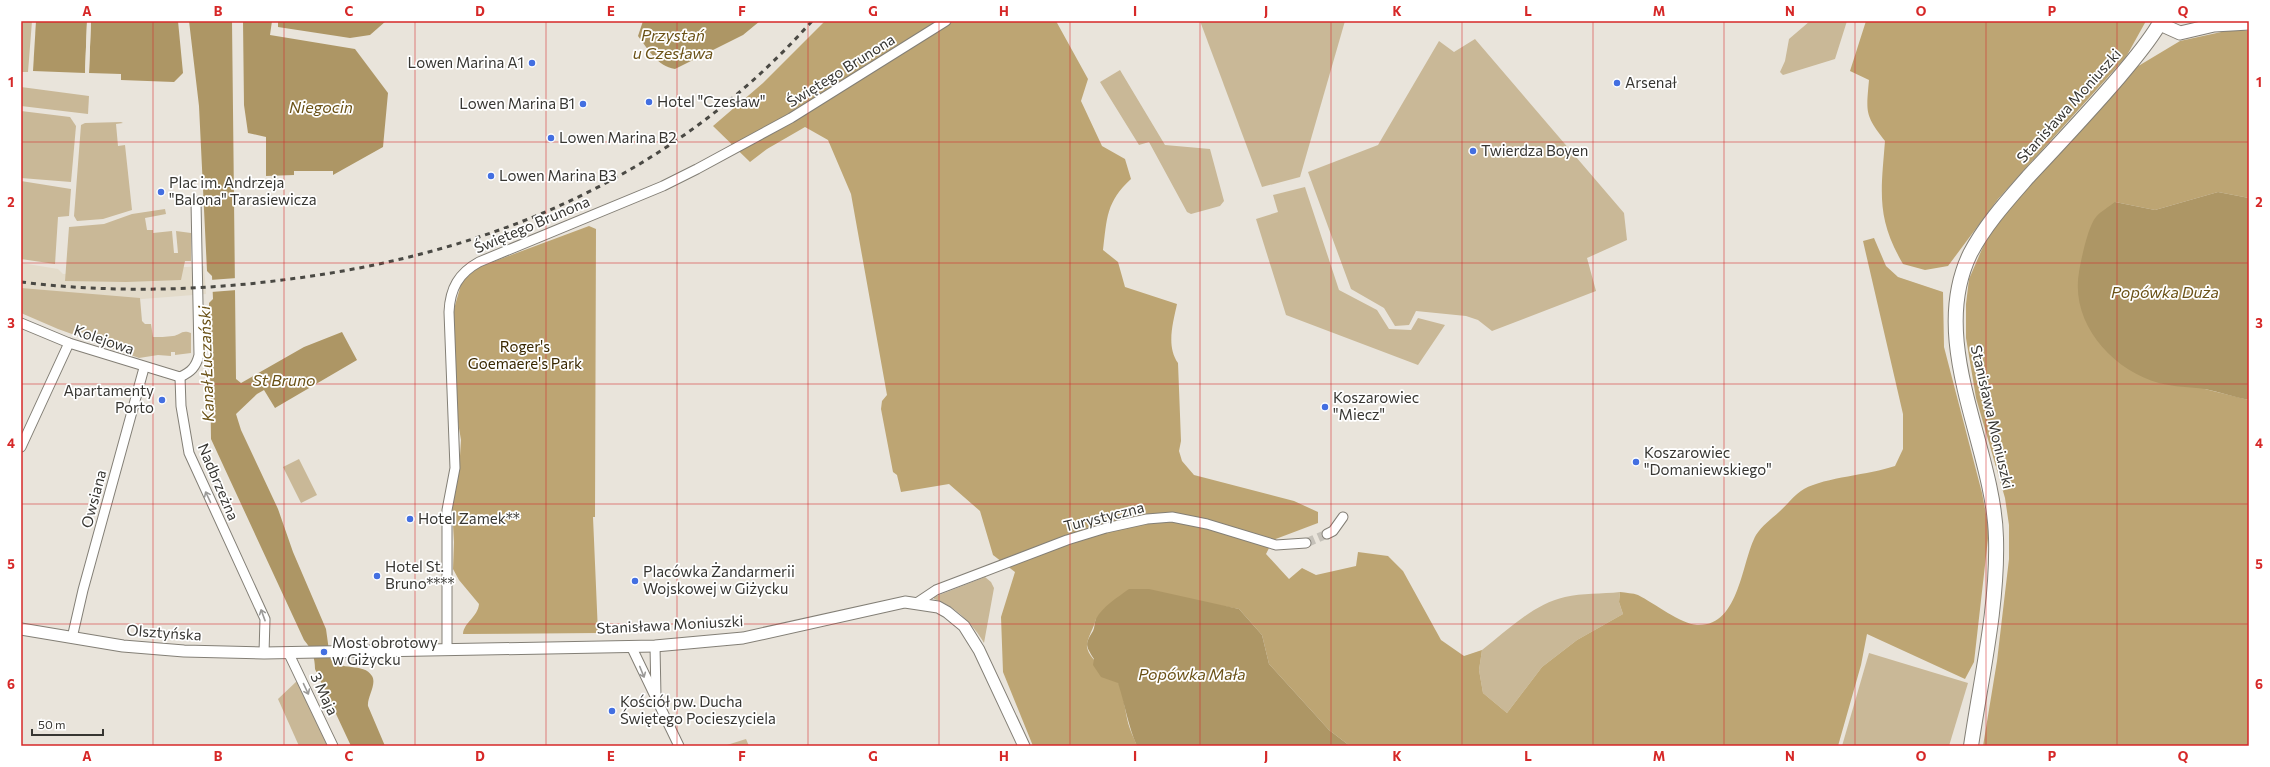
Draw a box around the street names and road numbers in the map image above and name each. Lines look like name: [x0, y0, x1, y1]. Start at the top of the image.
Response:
street label: Świętego Brunona: [783, 29, 898, 111]
street label: Stanisława Moniuszki: [2012, 45, 2124, 166]
street label: Świętego Brunona: [471, 191, 592, 257]
street label: Kolejowa: [72, 320, 137, 358]
street label: Stanisława Moniuszki: [1968, 343, 2018, 490]
street label: Nadbrzeżna: [195, 440, 243, 523]
street label: Owsiana: [77, 468, 109, 530]
street label: Turystyczna: [1062, 497, 1146, 535]
street label: Stanisława Moniuszki: [596, 611, 744, 637]
street label: Olsztyńska: [126, 620, 202, 644]
street label: 3 Maja: [307, 669, 343, 718]

